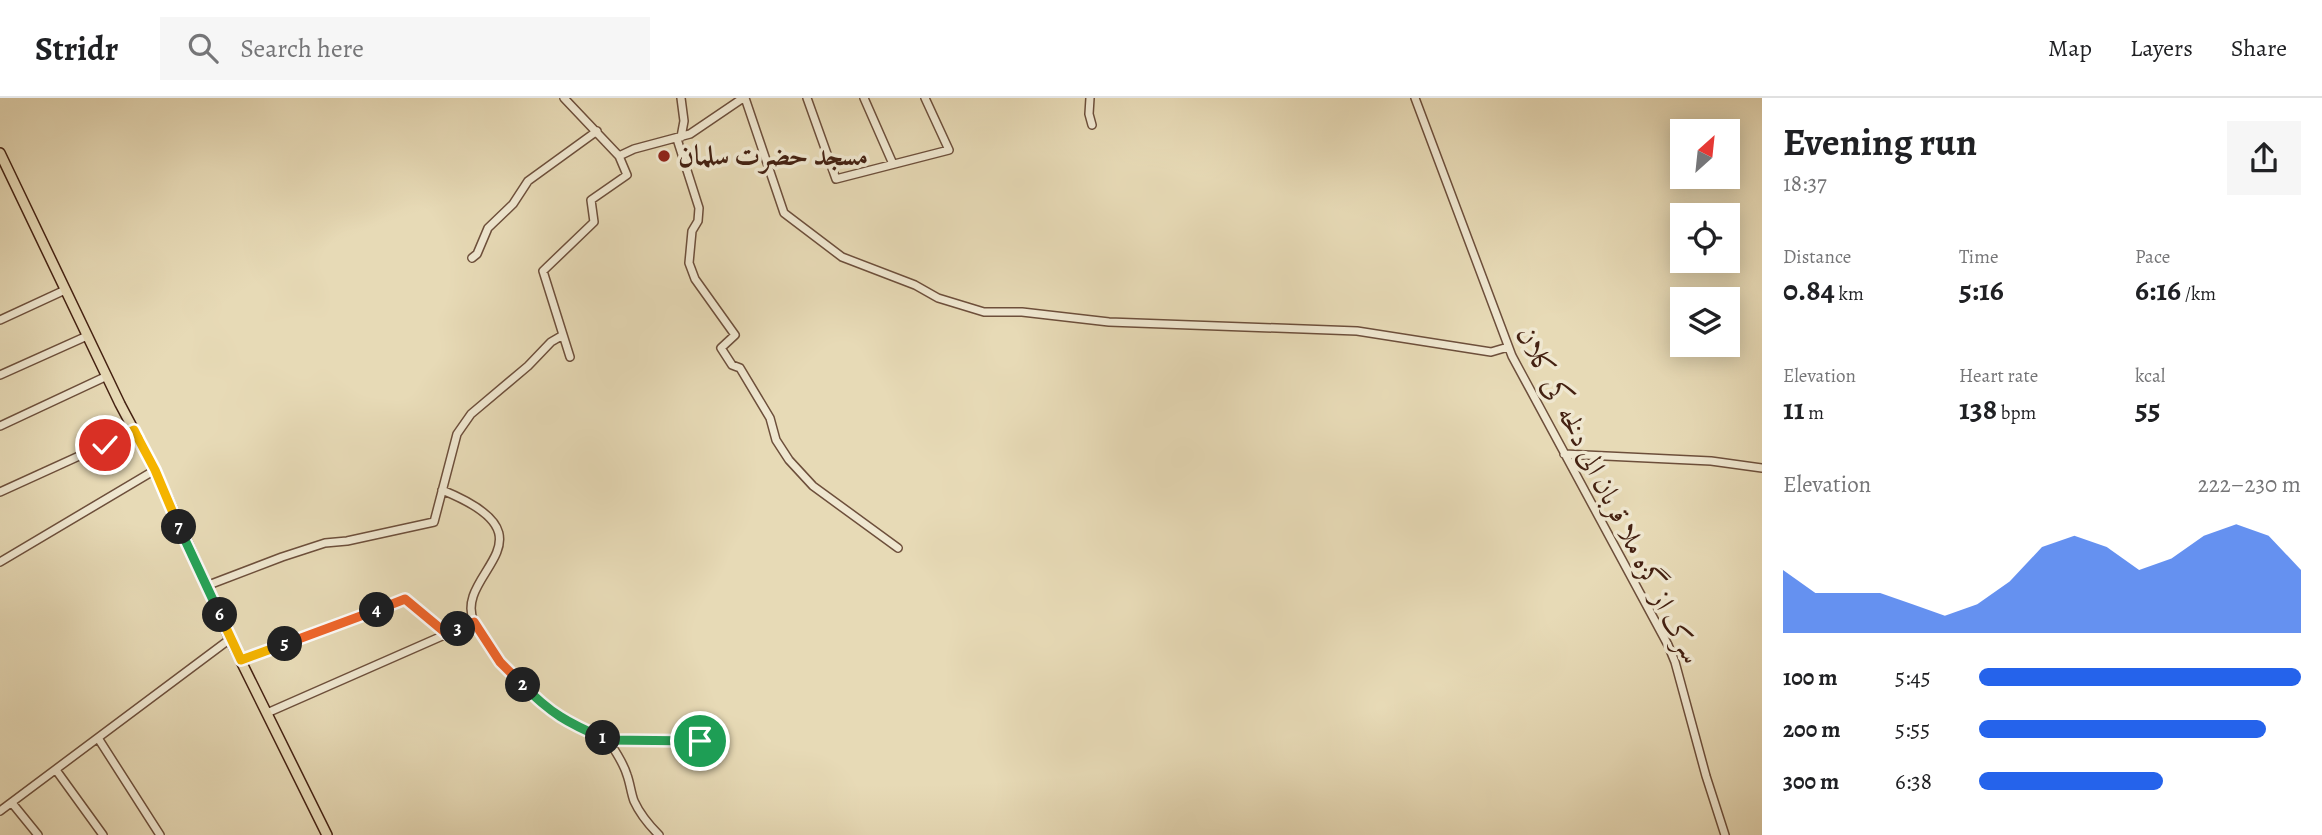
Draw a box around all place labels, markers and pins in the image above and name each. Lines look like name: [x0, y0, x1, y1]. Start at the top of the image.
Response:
place label: مسجد حضرت سلمان: [678, 137, 868, 175]
marker: مسجد حضرت سلمان: [656, 148, 672, 164]
pin: [75, 415, 135, 475]
pin: 7: [162, 510, 196, 544]
pin: 4: [360, 592, 394, 628]
pin: 6: [202, 598, 238, 632]
pin: 3: [440, 612, 476, 646]
pin: 5: [268, 626, 302, 662]
pin: 2: [505, 668, 540, 702]
pin: [670, 711, 730, 771]
pin: 1: [586, 720, 620, 756]

